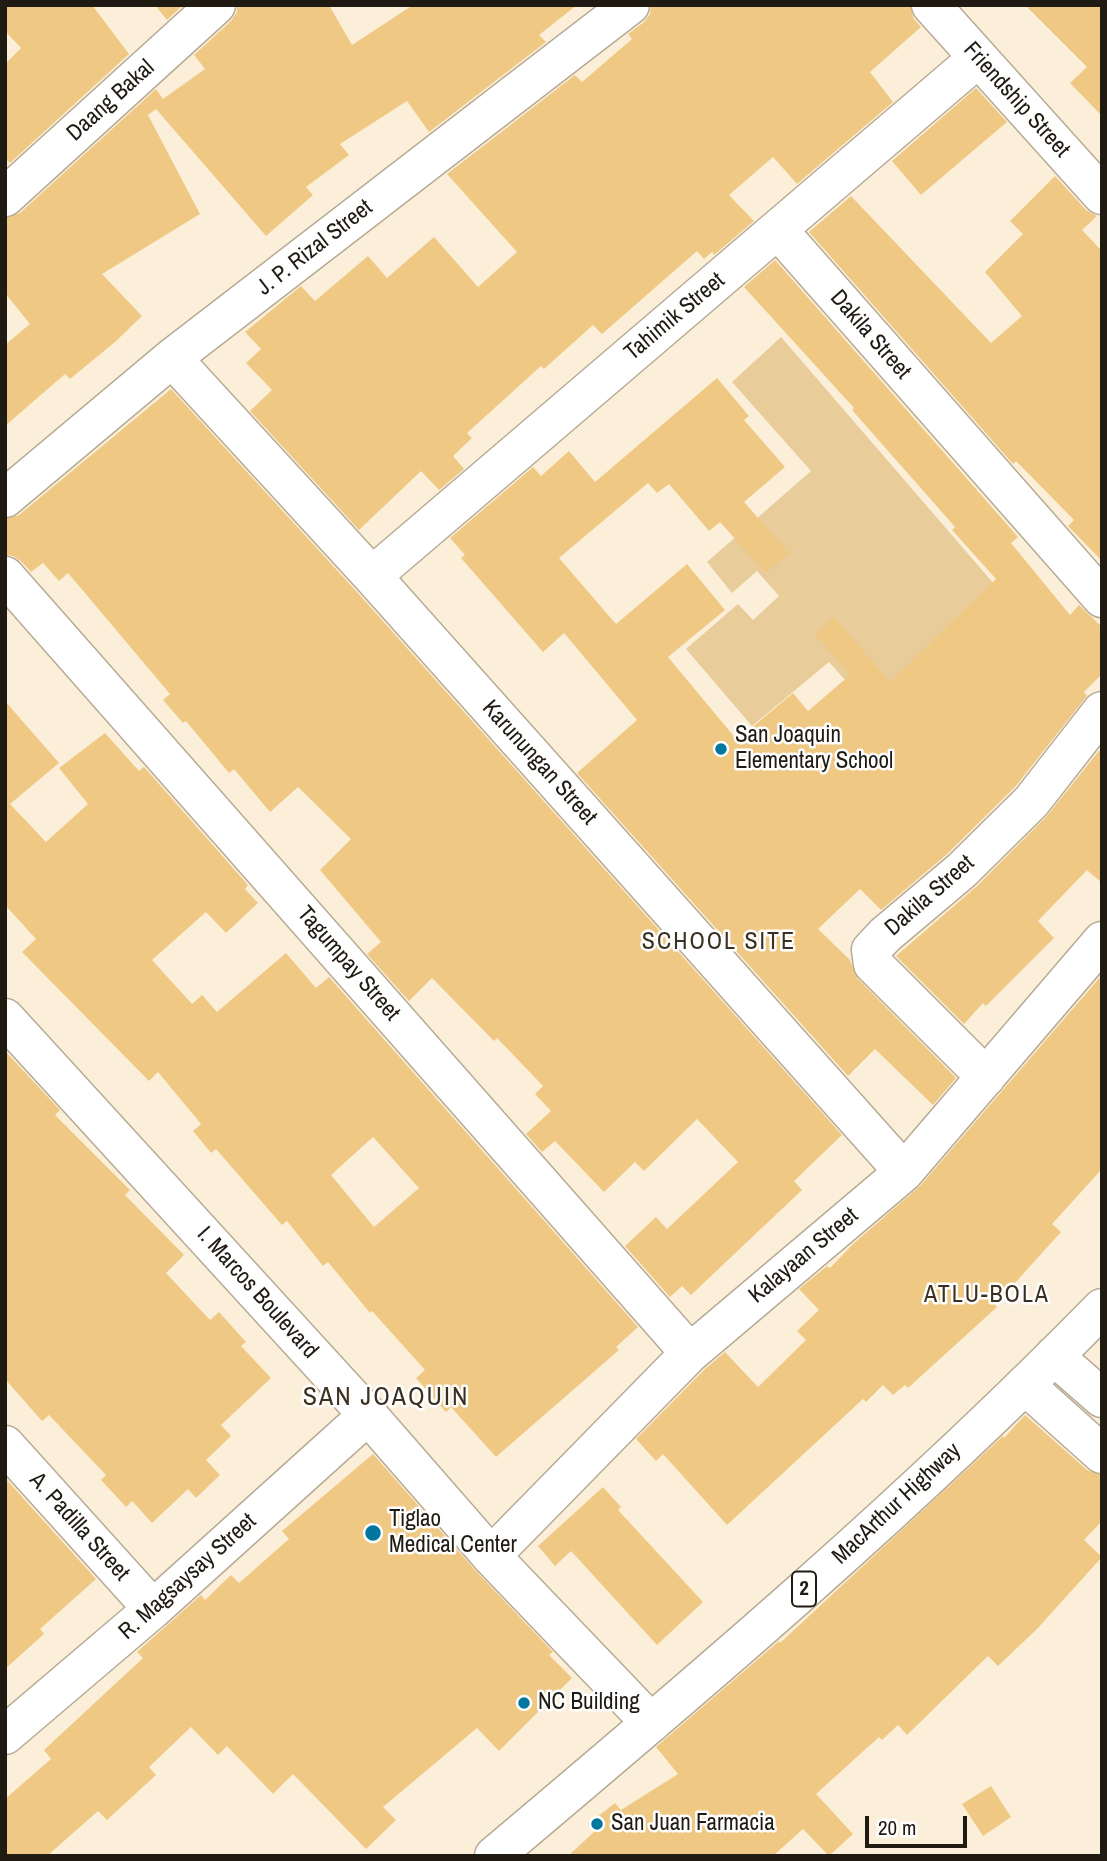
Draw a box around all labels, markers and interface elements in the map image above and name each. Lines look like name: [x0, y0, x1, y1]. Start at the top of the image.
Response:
street label: Friendship Street: [957, 37, 1075, 163]
street label: Daang Bakal: [62, 55, 160, 147]
street label: J. P. Rizal Street: [252, 194, 378, 302]
street label: Tahimik Street: [619, 267, 731, 367]
street label: Dakila Street: [824, 285, 916, 385]
street label: Karunungan Street: [476, 695, 602, 831]
place label: San Joaquin Elementary School: [735, 722, 893, 776]
marker: San Joaquin Elementary School: [713, 741, 729, 757]
street label: Dakila Street: [880, 850, 980, 942]
street label: Tagumpay Street: [291, 901, 405, 1027]
district label: SCHOOL SITE: [643, 929, 795, 957]
street label: Kalayaan Street: [744, 1202, 864, 1310]
street label: I. Marcos Boulevard: [191, 1221, 323, 1365]
district label: ATLU-BOLA: [925, 1282, 1049, 1310]
district label: SAN JOAQUIN: [304, 1382, 468, 1414]
street label: MacArthur Highway: [827, 1437, 967, 1571]
street label: A. Padilla Street: [23, 1467, 135, 1587]
place label: Tiglao Medical Center: [389, 1506, 517, 1560]
street label: R. Magsaysay Street: [114, 1508, 262, 1646]
marker: Tiglao Medical Center: [363, 1523, 383, 1543]
road number: 2: [792, 1572, 816, 1606]
place label: NC Building: [538, 1689, 640, 1717]
marker: NC Building: [516, 1695, 532, 1711]
scale bar: [869, 1801, 970, 1845]
place label: San Juan Farmacia: [611, 1810, 775, 1838]
text: 20 m: [878, 1813, 916, 1842]
marker: San Juan Farmacia: [589, 1816, 605, 1832]

